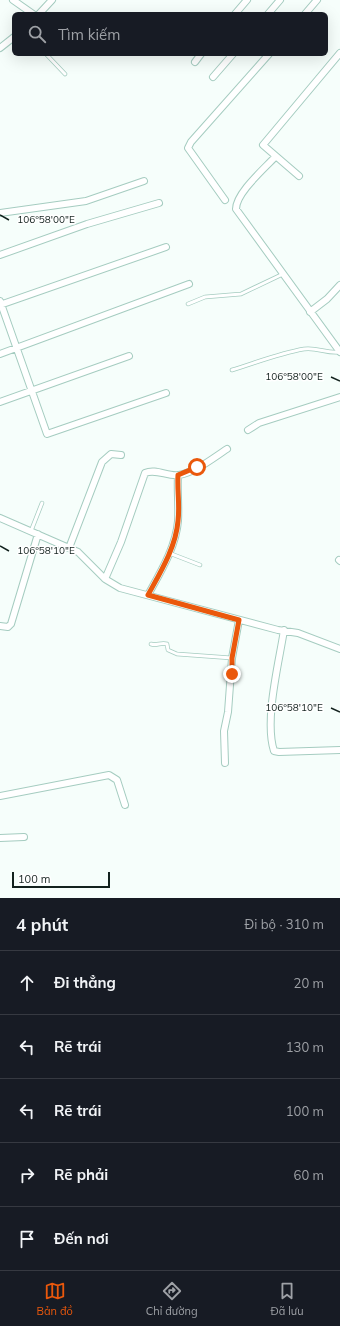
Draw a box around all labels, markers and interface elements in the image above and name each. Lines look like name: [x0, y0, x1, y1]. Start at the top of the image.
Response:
search box: [12, 12, 328, 56]
icon: search: [26, 23, 48, 45]
text: Tìm kiếm: [58, 25, 120, 44]
text: 106°58'00"E: [17, 213, 75, 226]
text: 106°58'00"E: [265, 370, 323, 383]
route start: [188, 458, 206, 476]
text: 106°58'10"E: [17, 544, 75, 557]
route end: [223, 665, 241, 683]
text: 106°58'10"E: [265, 701, 323, 714]
scale bar: [12, 870, 110, 889]
text: 100 m: [18, 872, 50, 886]
text: 4 phút: [16, 914, 68, 935]
text: Đi bộ · 310 m: [245, 916, 324, 932]
icon: ahead: [16, 972, 38, 994]
text: Đi thẳng: [54, 973, 116, 992]
text: 20 m: [294, 975, 324, 991]
icon: left: [16, 1036, 38, 1058]
text: Rẽ trái: [54, 1037, 101, 1056]
text: 130 m: [286, 1039, 324, 1055]
icon: left: [16, 1100, 38, 1122]
text: Rẽ trái: [54, 1101, 101, 1120]
text: 100 m: [286, 1103, 324, 1119]
icon: right: [16, 1164, 38, 1186]
text: Rẽ phải: [54, 1165, 108, 1184]
text: 60 m: [294, 1167, 324, 1183]
icon: arrive: [16, 1228, 38, 1250]
text: Đến nơi: [54, 1229, 109, 1248]
tab: Bản đồ: [36, 1280, 73, 1318]
tab: Chỉ đường: [146, 1280, 198, 1318]
tab: Đã lưu: [271, 1280, 304, 1318]

